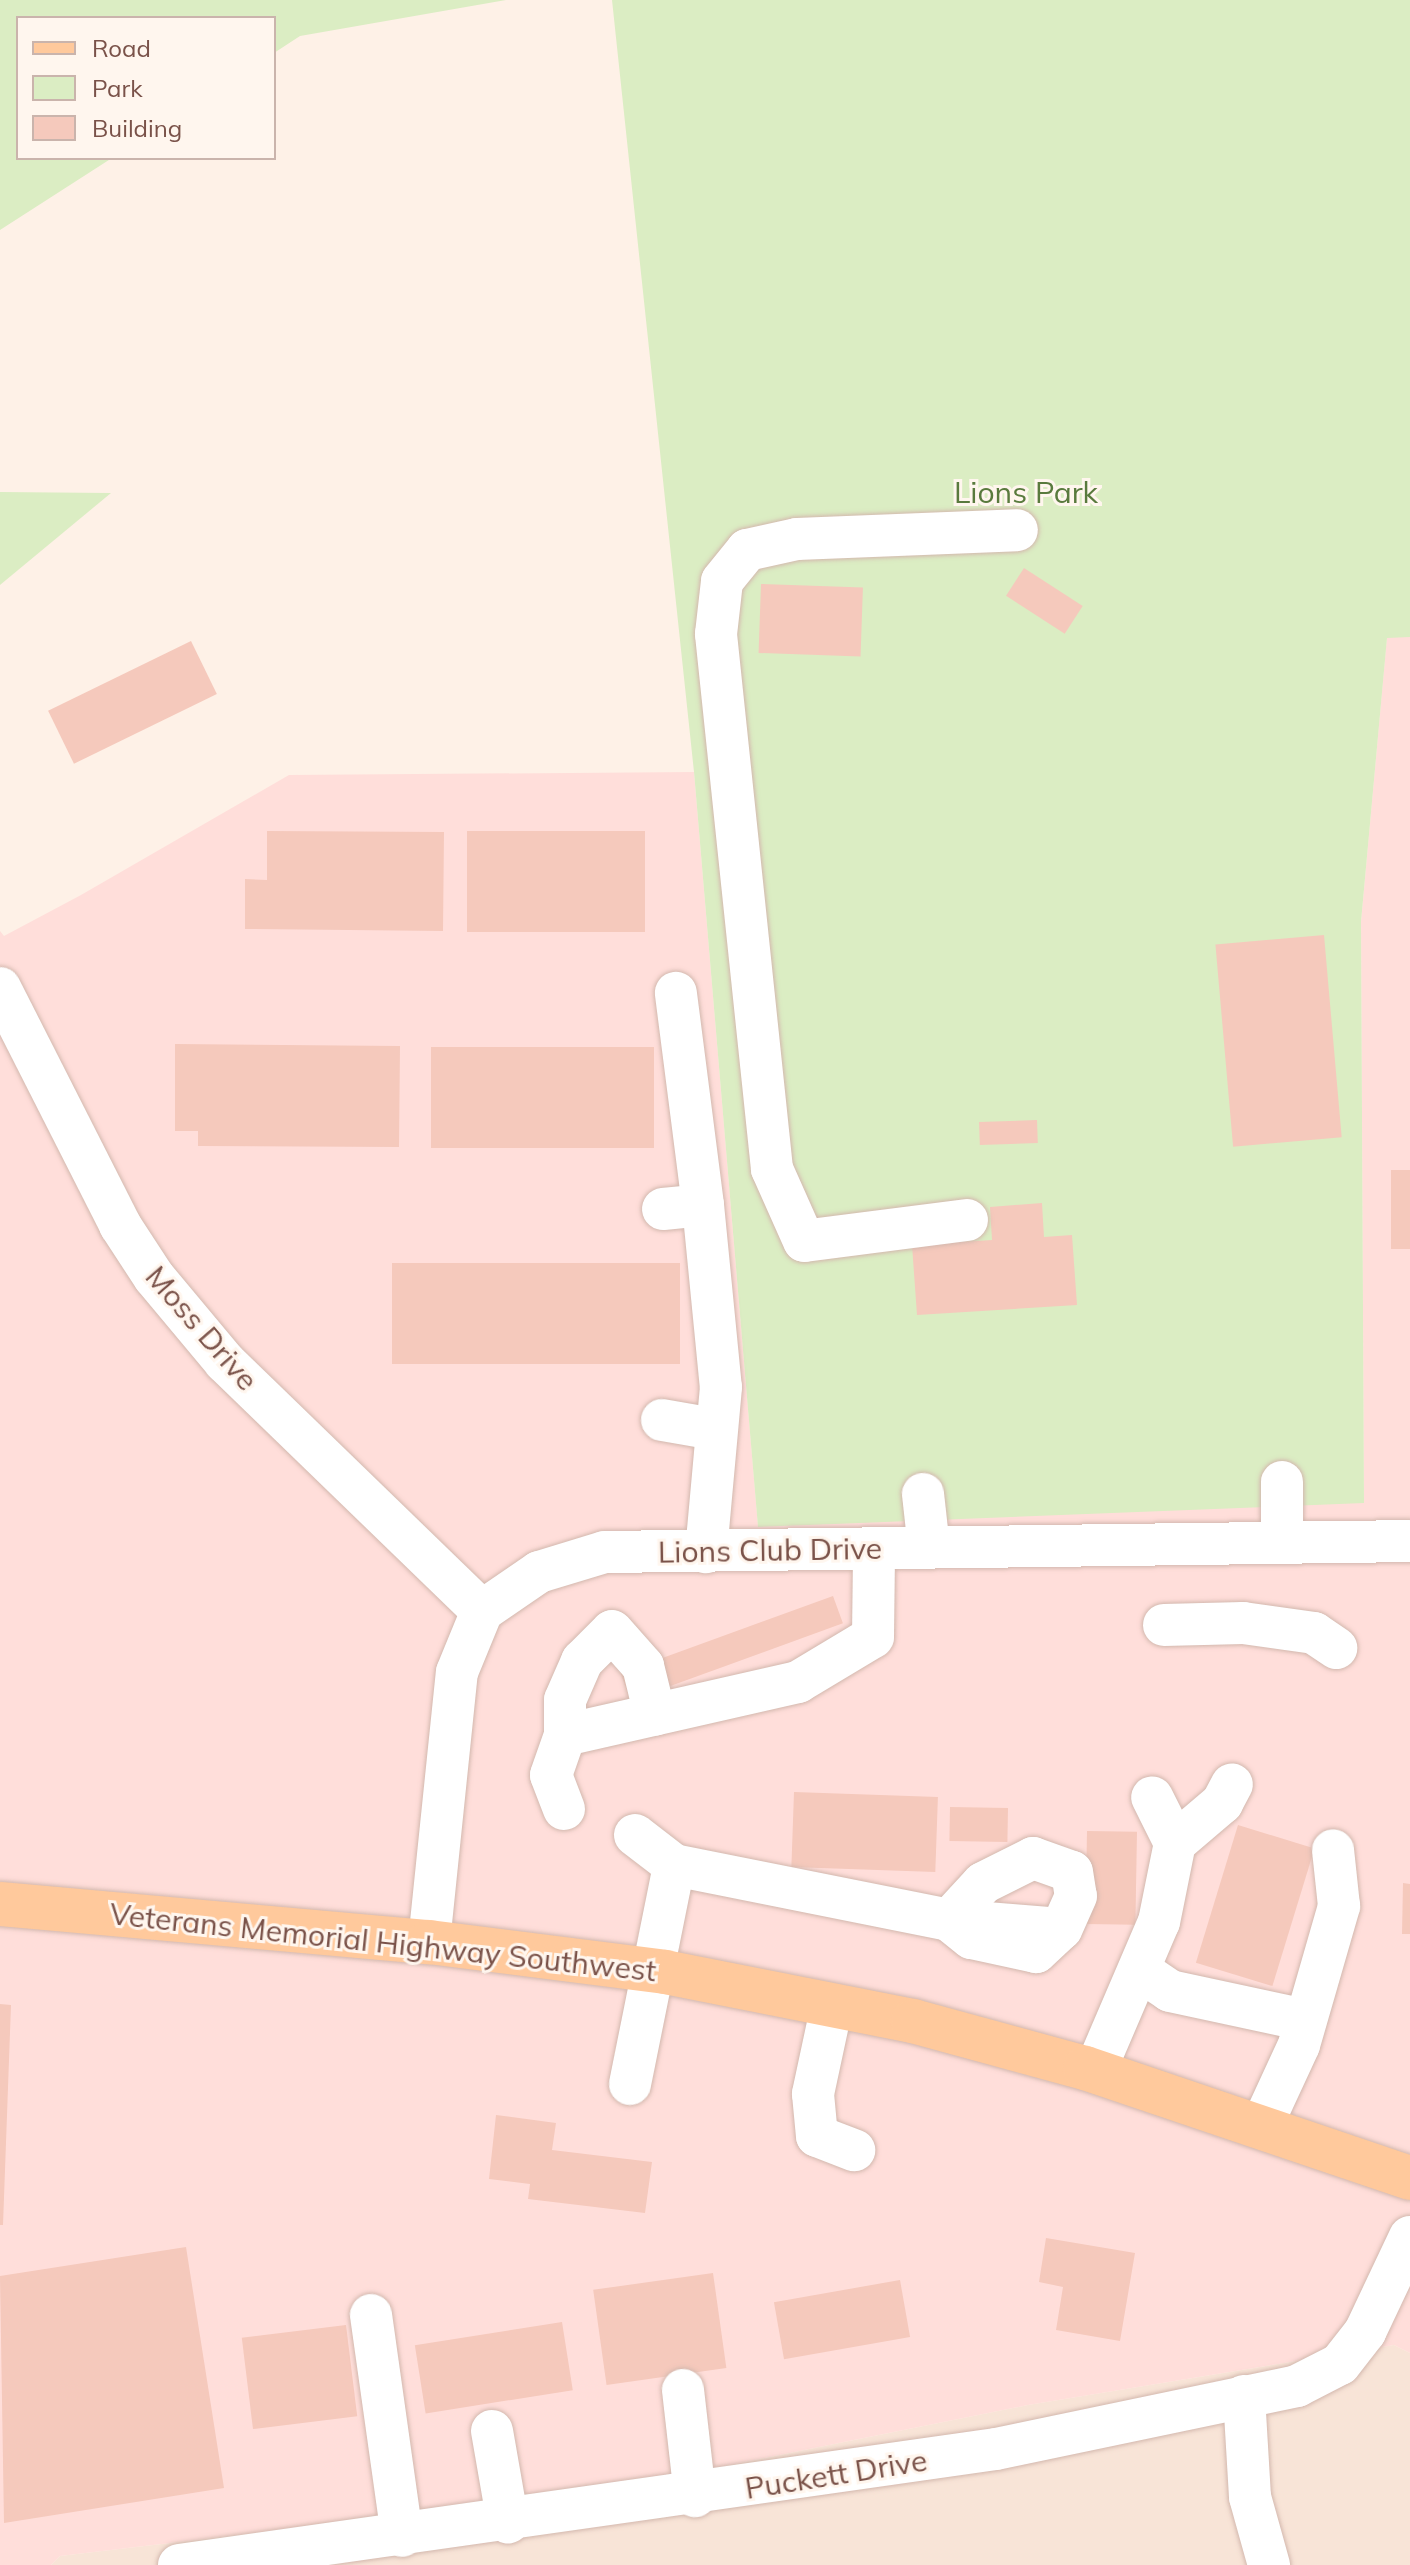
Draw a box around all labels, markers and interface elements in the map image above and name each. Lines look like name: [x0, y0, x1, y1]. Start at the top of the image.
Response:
legend: [16, 16, 276, 160]
text: Road: [92, 33, 151, 63]
text: Park: [92, 73, 143, 103]
text: Building: [92, 113, 182, 143]
park label: Lions Park: [954, 474, 1098, 510]
street label: Moss Drive: [138, 1258, 266, 1398]
street label: Lions Club Drive: [658, 1530, 882, 1570]
street label: Veterans Memorial Highway Southwest: [108, 1895, 658, 1989]
street label: Puckett Drive: [742, 2442, 930, 2506]

